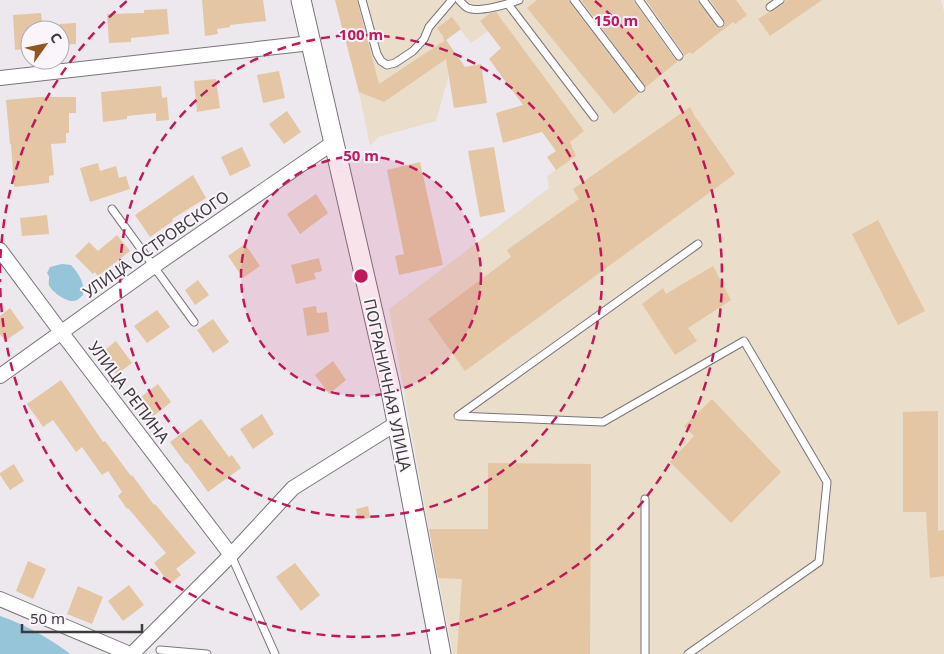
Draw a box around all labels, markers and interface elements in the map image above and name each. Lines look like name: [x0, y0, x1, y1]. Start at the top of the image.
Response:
text: 150 m: [594, 10, 638, 30]
north arrow: [20, 20, 70, 70]
text: 100 m: [339, 24, 383, 44]
text: С: [46, 29, 67, 47]
text: 50 m: [343, 145, 379, 165]
street label: УЛИЦА ОСТРОВСКОГО: [79, 185, 233, 303]
centre of rings: [352, 267, 370, 285]
street label: ПОГРАНИЧНАЯ УЛИЦА: [359, 297, 417, 474]
street label: УЛИЦА РЕПИНА: [83, 337, 175, 448]
scale bar: [22, 602, 142, 634]
text: 50 m: [30, 608, 65, 628]

